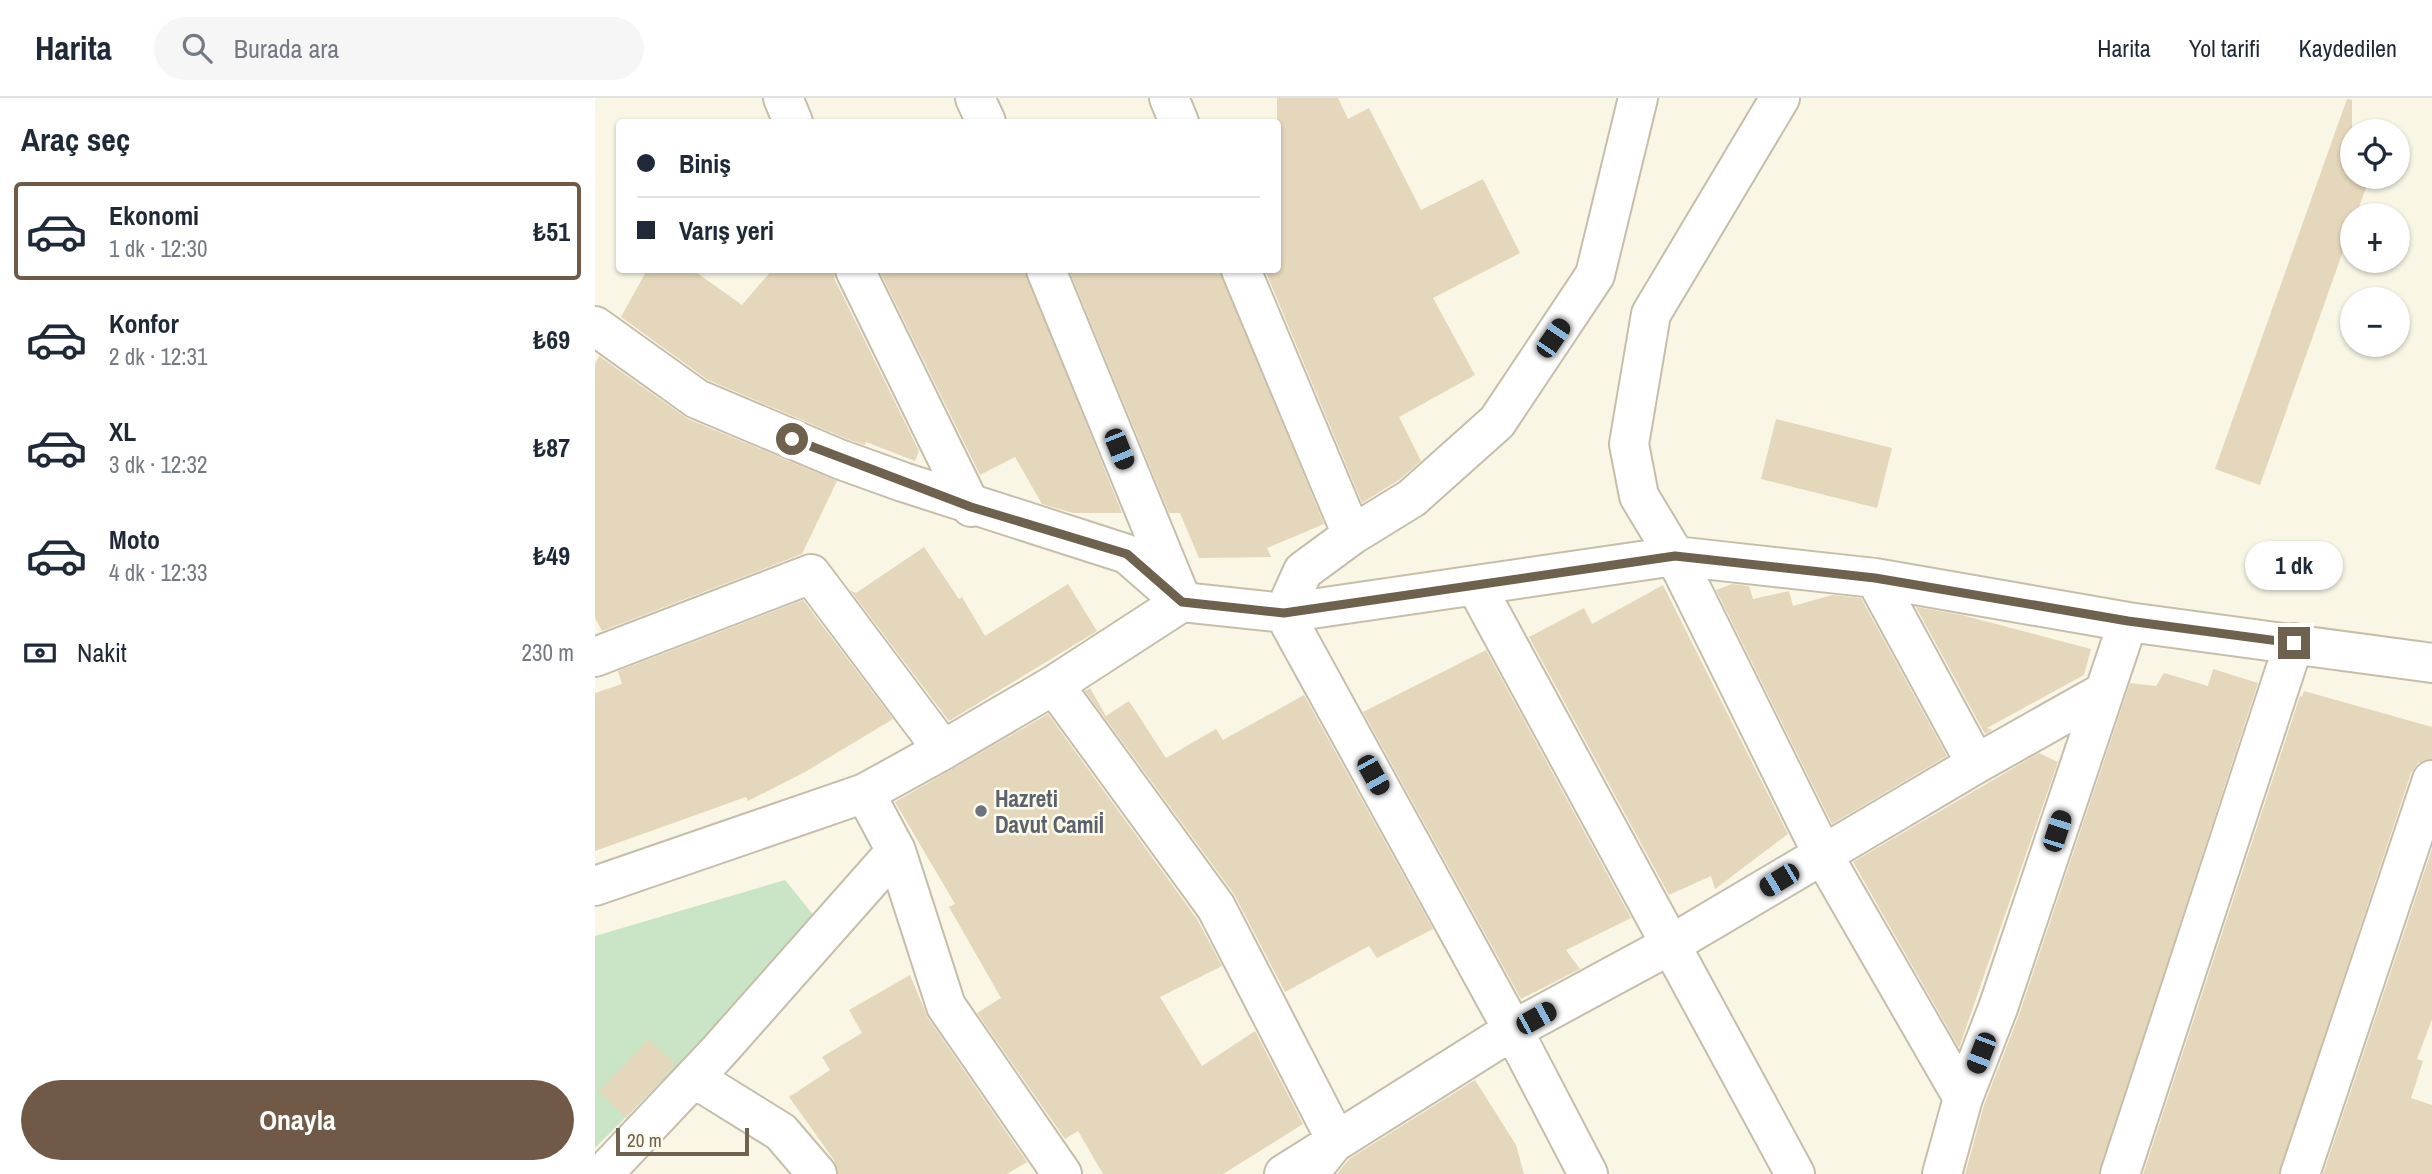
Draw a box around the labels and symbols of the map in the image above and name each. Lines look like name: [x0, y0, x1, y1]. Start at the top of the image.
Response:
car: [1533, 315, 1574, 361]
route start: [776, 423, 808, 455]
car: [1102, 426, 1137, 472]
callout: 1 dk: [2245, 542, 2343, 590]
route end: [2278, 627, 2310, 659]
car: [1354, 752, 1393, 798]
place label: Hazreti Davut Camiİ: [995, 783, 1104, 840]
marker: Hazreti Davut Camiİ: [973, 803, 989, 819]
car: [2041, 808, 2074, 854]
car: [1756, 860, 1803, 900]
car: [1513, 999, 1560, 1037]
car: [1964, 1030, 1999, 1076]
scale bar: [616, 1125, 749, 1157]

